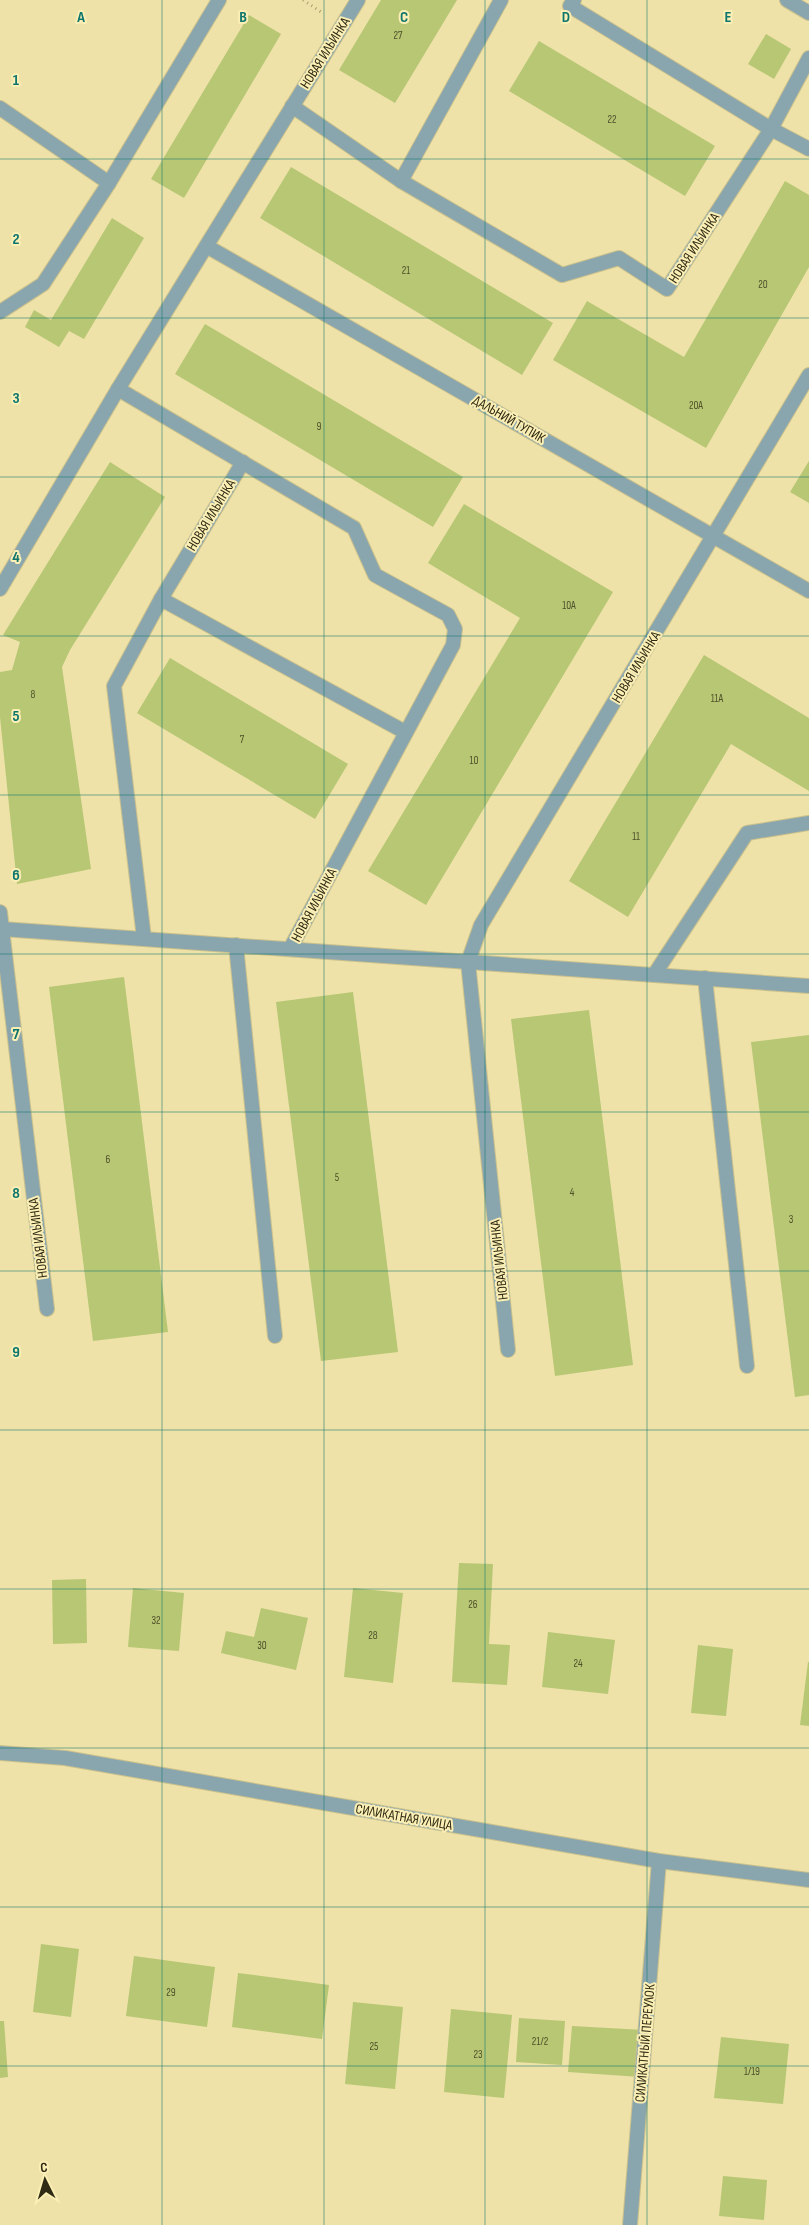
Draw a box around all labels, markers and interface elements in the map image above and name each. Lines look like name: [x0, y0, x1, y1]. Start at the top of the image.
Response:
text: A: [76, 8, 85, 27]
text: B: [239, 8, 247, 27]
text: C: [400, 8, 408, 27]
text: D: [562, 8, 570, 27]
text: E: [725, 8, 732, 27]
street label: НОВАЯ ИЛЬИНКА: [296, 13, 354, 92]
house number: 27: [394, 29, 403, 42]
text: 1: [13, 71, 20, 90]
house number: 22: [607, 113, 617, 126]
street label: НОВАЯ ИЛЬИНКА: [665, 209, 724, 286]
text: 2: [12, 230, 20, 249]
house number: 21: [402, 264, 410, 277]
house number: 20: [758, 278, 768, 291]
text: 3: [12, 389, 20, 408]
street label: ДАЛЬНИЙ ТУПИК: [470, 391, 549, 447]
house number: 20А: [689, 399, 703, 412]
house number: 9: [317, 420, 322, 433]
street label: НОВАЯ ИЛЬИНКА: [183, 475, 240, 554]
text: 4: [12, 548, 20, 567]
house number: 10А: [562, 599, 576, 612]
street label: НОВАЯ ИЛЬИНКА: [608, 627, 665, 706]
house number: 8: [31, 688, 36, 701]
house number: 11А: [711, 692, 724, 705]
text: 5: [12, 707, 20, 726]
house number: 7: [240, 733, 245, 746]
house number: 10: [470, 754, 478, 767]
house number: 11: [632, 830, 640, 843]
street label: НОВАЯ ИЛЬИНКА: [288, 865, 341, 945]
text: 6: [12, 866, 20, 885]
text: 7: [13, 1025, 20, 1044]
house number: 6: [106, 1153, 111, 1166]
house number: 5: [335, 1171, 339, 1184]
text: 8: [12, 1184, 20, 1203]
house number: 4: [570, 1186, 575, 1199]
street label: НОВАЯ ИЛЬИНКА: [25, 1196, 51, 1279]
house number: 3: [789, 1213, 794, 1226]
street label: НОВАЯ ИЛЬИНКА: [486, 1218, 512, 1301]
text: 9: [12, 1343, 20, 1362]
house number: 26: [468, 1598, 478, 1611]
house number: 32: [151, 1614, 161, 1627]
house number: 28: [368, 1629, 378, 1642]
house number: 30: [257, 1639, 267, 1652]
house number: 24: [573, 1657, 583, 1670]
street label: СИЛИКАТНАЯ УЛИЦА: [354, 1800, 455, 1834]
street label: СИЛИКАТНЫЙ ПЕРЕУЛОК: [631, 1982, 659, 2103]
house number: 29: [166, 1986, 176, 1999]
house number: 21/2: [532, 2035, 549, 2048]
house number: 25: [370, 2040, 378, 2053]
house number: 23: [473, 2048, 483, 2061]
house number: 1/19: [744, 2065, 760, 2078]
north arrow: [20, 2155, 70, 2205]
text: С: [40, 2159, 48, 2176]

